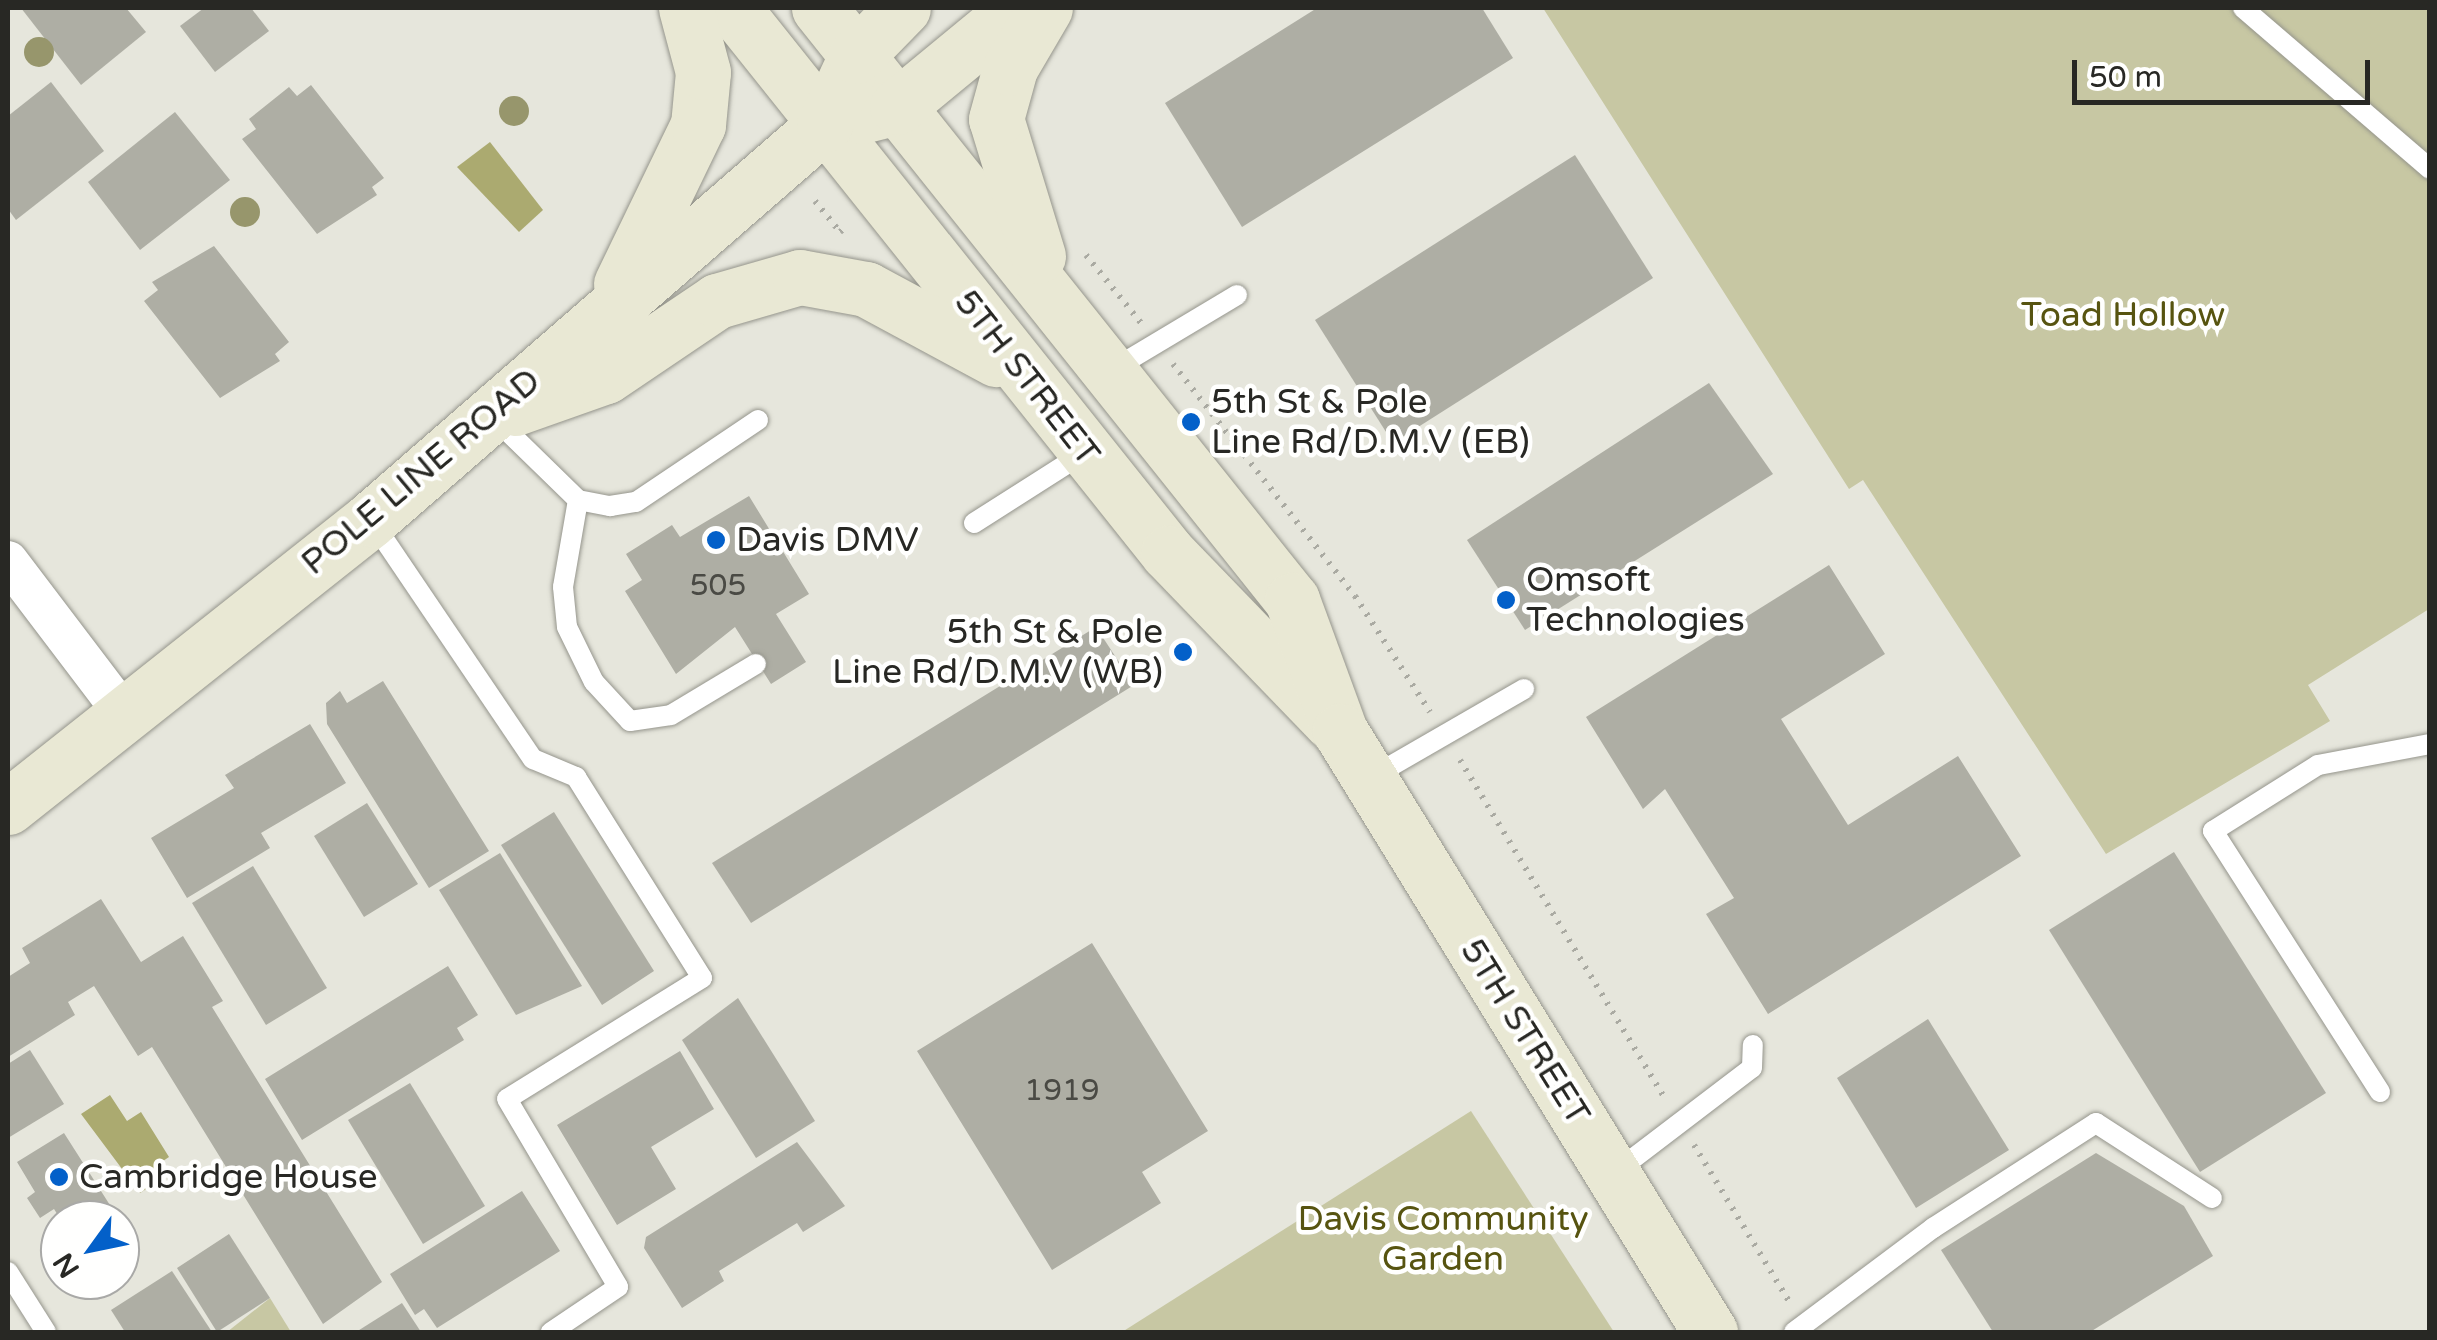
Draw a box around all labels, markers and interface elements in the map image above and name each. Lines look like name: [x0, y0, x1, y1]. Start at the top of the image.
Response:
scale bar: [2077, 40, 2374, 102]
text: 50 m: [2089, 59, 2162, 96]
street label: 5TH STREET: [945, 282, 1109, 474]
park label: Toad Hollow: [2021, 294, 2225, 336]
street label: POLE LINE ROAD: [293, 360, 549, 584]
place label: 5th St & Pole Line Rd/D.M.V (EB): [1211, 381, 1530, 463]
marker: 5th St & Pole Line Rd/D.M.V (EB): [1180, 411, 1202, 433]
place label: Davis DMV: [736, 519, 919, 561]
marker: Davis DMV: [705, 529, 727, 551]
place label: Omsoft Technologies: [1526, 559, 1745, 641]
house number: 505: [690, 568, 746, 604]
marker: Omsoft Technologies: [1495, 589, 1517, 611]
place label: 5th St & Pole Line Rd/D.M.V (WB): [832, 611, 1163, 693]
marker: 5th St & Pole Line Rd/D.M.V (WB): [1172, 641, 1194, 663]
street label: 5TH STREET: [1451, 931, 1599, 1133]
house number: 1919: [1024, 1073, 1100, 1109]
place label: Cambridge House: [79, 1156, 378, 1198]
marker: Cambridge House: [48, 1166, 70, 1188]
park label: Davis Community Garden: [1298, 1198, 1588, 1280]
north arrow: [40, 1200, 140, 1300]
text: N: [46, 1247, 87, 1284]

